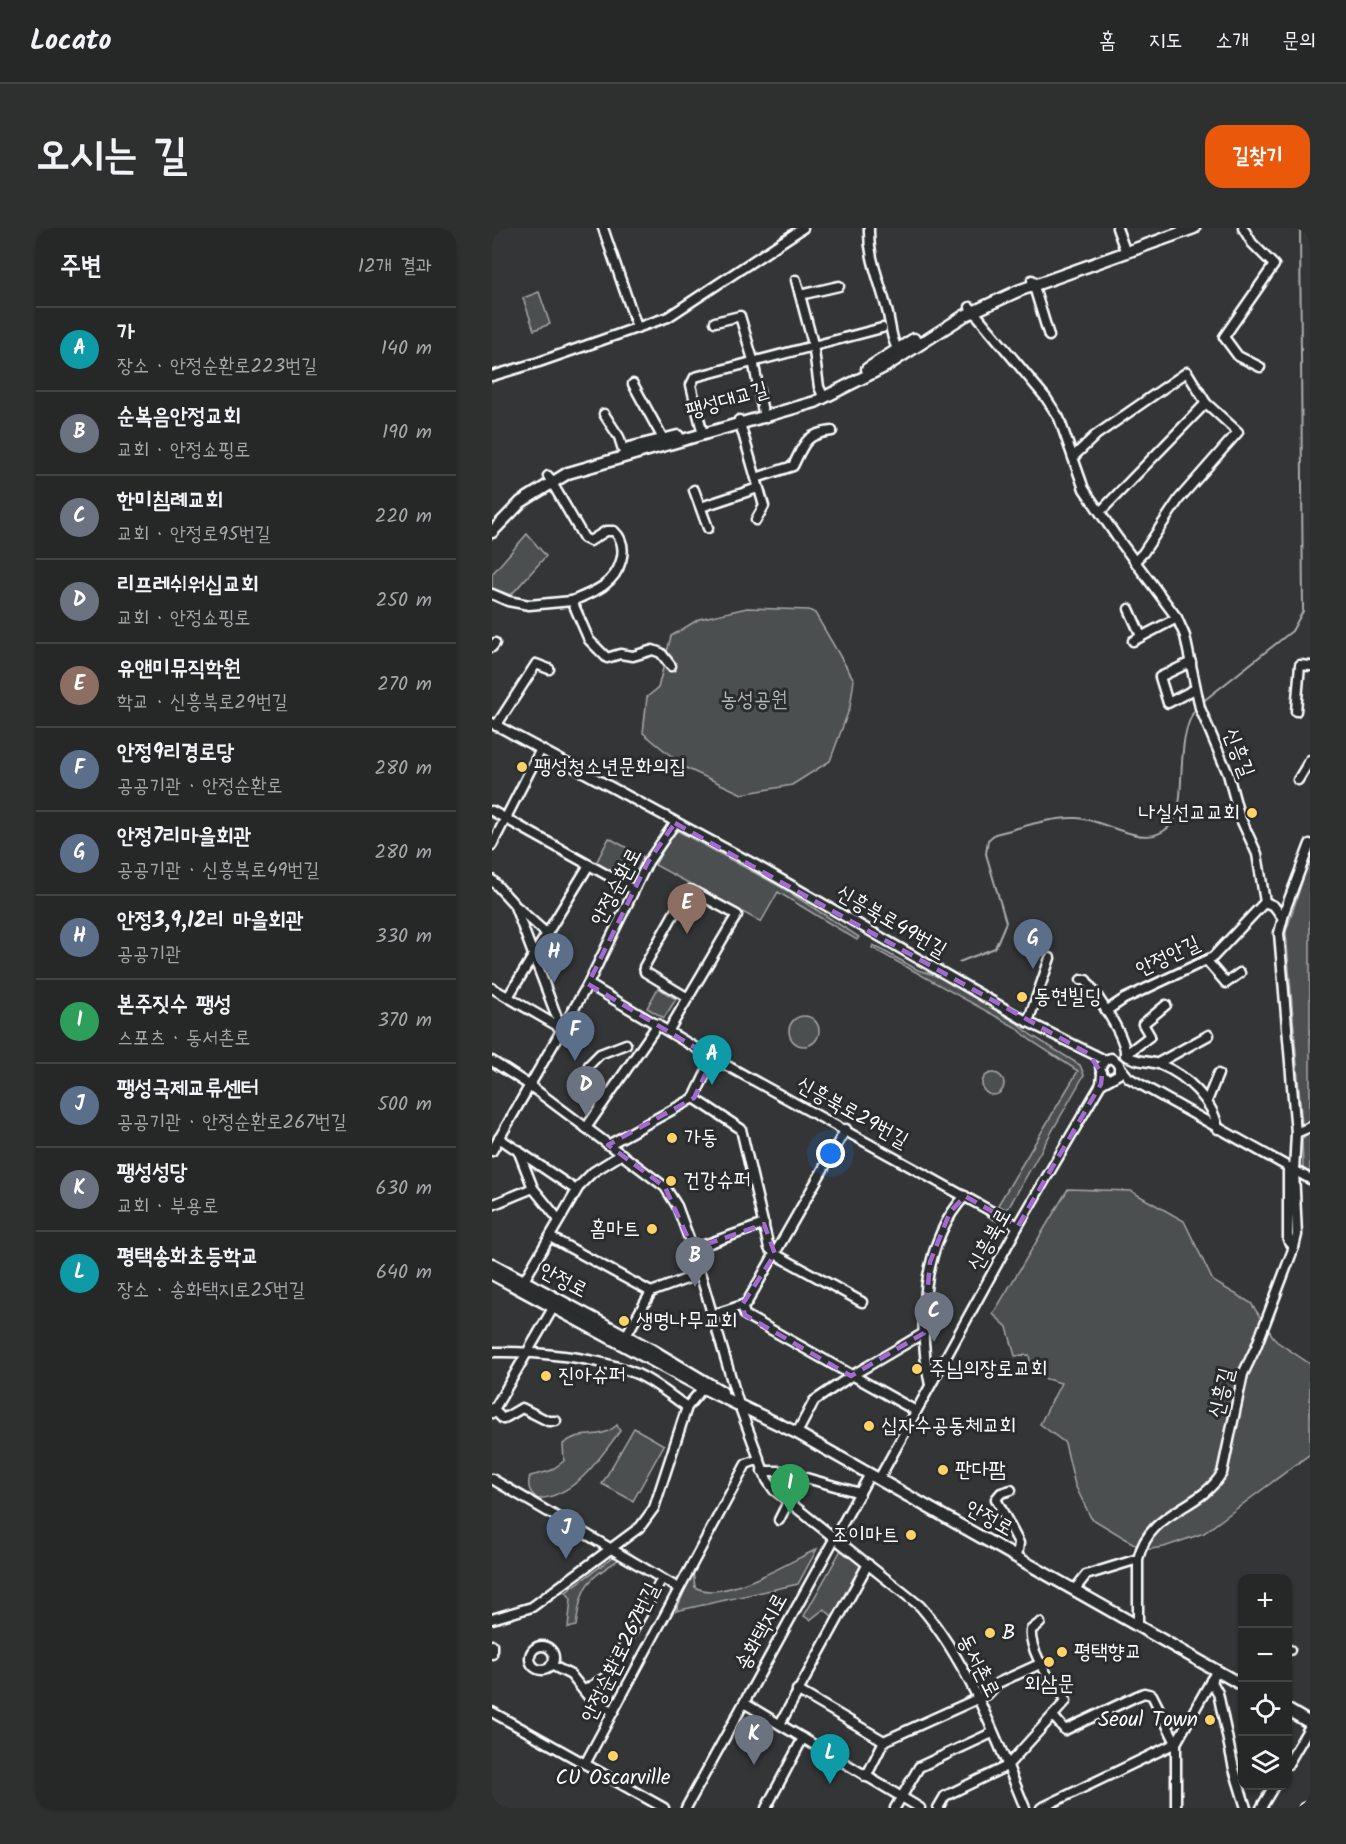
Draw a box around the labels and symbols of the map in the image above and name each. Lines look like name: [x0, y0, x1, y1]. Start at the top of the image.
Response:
street label: 팽성대교길: [682, 373, 772, 429]
park label: 농성공원: [720, 684, 788, 717]
street label: 신흥길: [1214, 723, 1263, 783]
place label: 팽성청소년문화의집: [534, 751, 686, 784]
marker: 팽성청소년문화의집: [515, 760, 529, 774]
place label: 나실선교교회: [1139, 797, 1240, 830]
marker: 나실선교교회: [1245, 806, 1259, 820]
street label: 안정순환로: [583, 842, 651, 932]
street label: 신흥북로49번길: [829, 877, 953, 967]
pin: E: [668, 884, 706, 934]
pin: G: [1014, 920, 1052, 969]
street label: 안정안길: [1130, 928, 1206, 986]
pin: H: [534, 934, 574, 983]
place label: 동현빌딩: [1034, 981, 1102, 1014]
marker: 동현빌딩: [1015, 990, 1029, 1004]
pin: F: [556, 1012, 595, 1061]
pin: A: [692, 1036, 732, 1085]
pin: D: [566, 1066, 605, 1116]
street label: 신흥북로29번길: [790, 1069, 914, 1157]
place label: 가동: [684, 1122, 718, 1155]
marker: 가동: [665, 1131, 679, 1145]
your location: [816, 1139, 845, 1168]
place label: 건강슈퍼: [683, 1165, 751, 1198]
marker: 건강슈퍼: [664, 1174, 678, 1188]
street label: 신흥북로: [959, 1202, 1021, 1278]
place label: 홈마트: [589, 1213, 640, 1246]
marker: 홈마트: [645, 1222, 659, 1236]
pin: B: [676, 1238, 714, 1287]
street label: 안정로: [533, 1255, 593, 1307]
pin: C: [914, 1292, 954, 1342]
place label: 생명나무교회: [636, 1305, 737, 1338]
marker: 생명나무교회: [617, 1314, 631, 1328]
place label: 주님의장로교회: [929, 1353, 1047, 1386]
place label: 진아슈퍼: [558, 1360, 626, 1393]
marker: 주님의장로교회: [910, 1362, 924, 1376]
street label: 신흥길: [1200, 1364, 1244, 1422]
marker: 진아슈퍼: [539, 1369, 553, 1383]
place label: 십자수공동체교회: [881, 1410, 1016, 1443]
marker: 십자수공동체교회: [862, 1419, 876, 1433]
place label: 판다팜: [955, 1454, 1006, 1487]
marker: 판다팜: [936, 1463, 950, 1477]
pin: I: [770, 1464, 810, 1514]
street label: 안정로: [959, 1492, 1019, 1546]
pin: J: [546, 1510, 586, 1559]
place label: 조이마트: [831, 1519, 899, 1552]
marker: 조이마트: [904, 1528, 918, 1542]
street label: 안정순환로267번길: [573, 1577, 669, 1728]
street label: 송화택지로: [727, 1587, 797, 1677]
place label: B: [1002, 1617, 1015, 1650]
marker: B: [983, 1626, 997, 1640]
street label: 동서촌로: [948, 1628, 1008, 1704]
place label: 평택향교: [1074, 1636, 1142, 1669]
marker: 평택향교: [1055, 1645, 1069, 1659]
marker: 외삼문: [1042, 1655, 1056, 1669]
place label: 외삼문: [1024, 1668, 1074, 1701]
place label: Seoul Town: [1098, 1704, 1198, 1737]
marker: Seoul Town: [1203, 1713, 1217, 1727]
pin: K: [734, 1716, 774, 1765]
pin: L: [810, 1734, 850, 1784]
marker: CU Oscarville: [606, 1749, 620, 1763]
place label: CU Oscarville: [555, 1762, 671, 1795]

